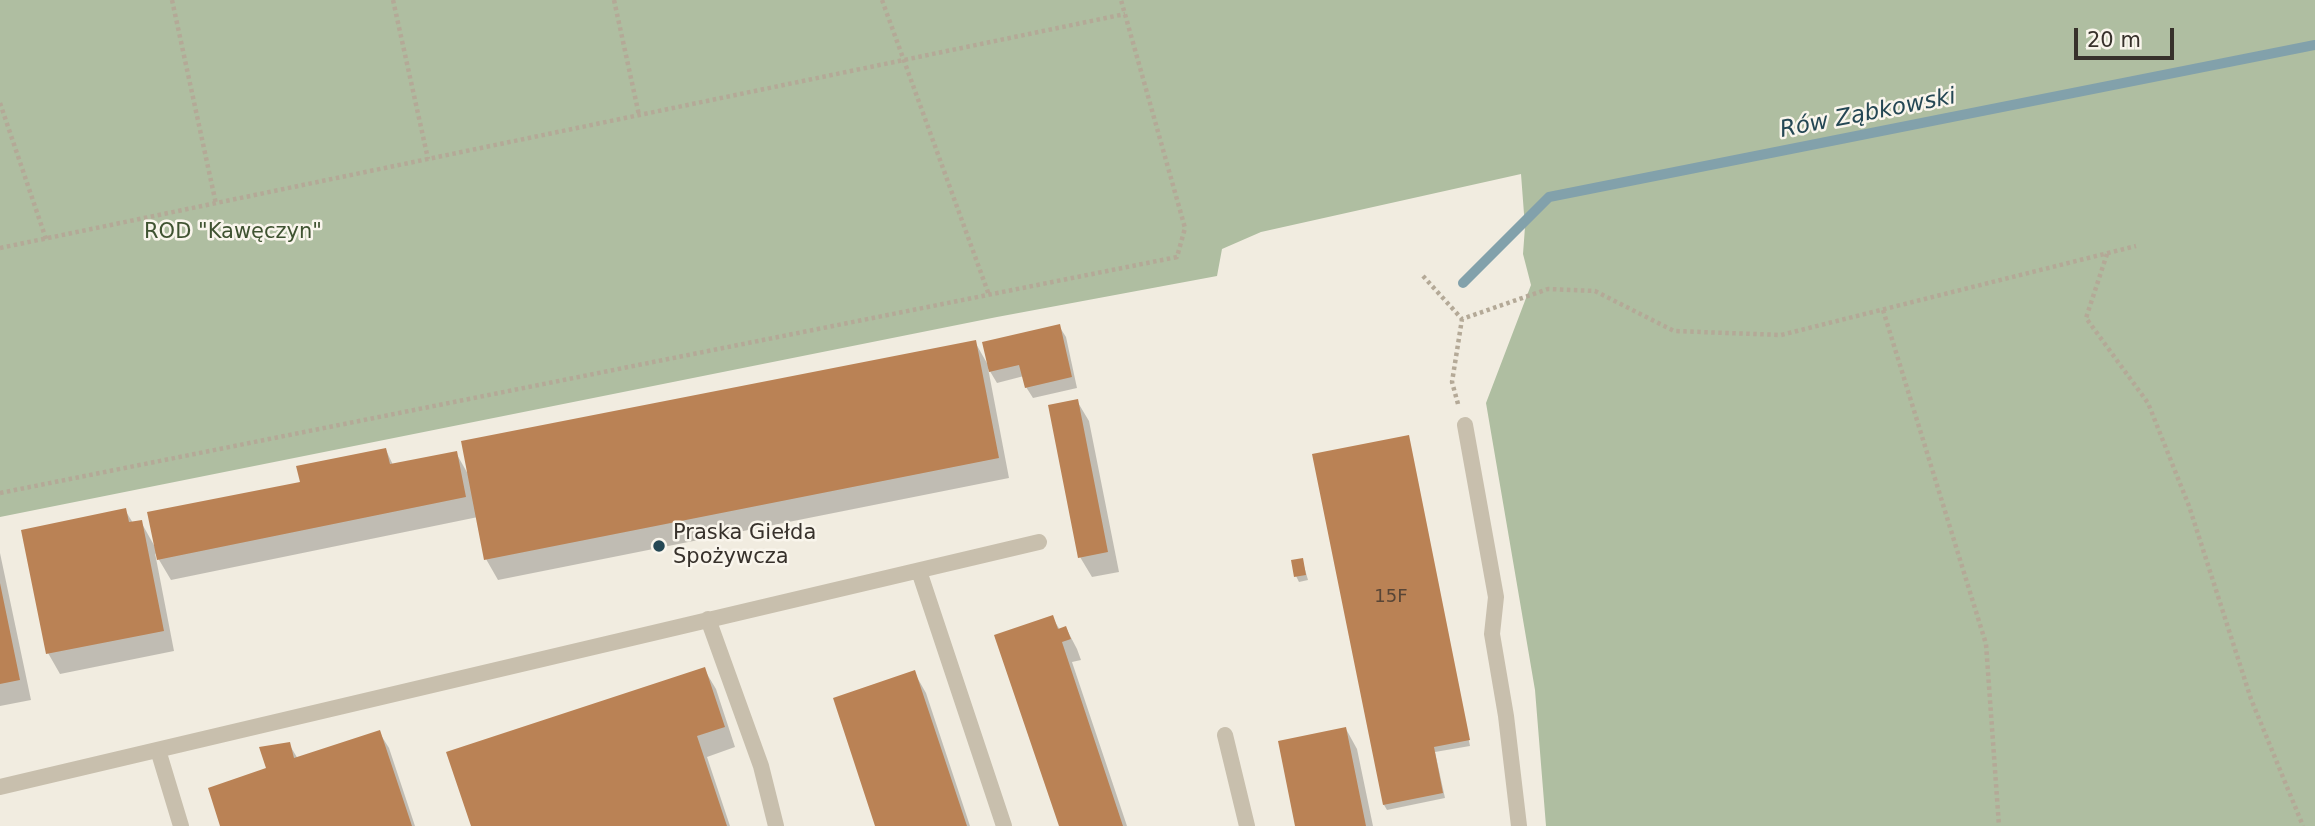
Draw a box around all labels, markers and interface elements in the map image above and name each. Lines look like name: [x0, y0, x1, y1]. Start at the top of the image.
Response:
scale bar: [2077, 14, 2177, 58]
text: 20 m: [2087, 28, 2141, 52]
water label: Rów Ząbkowski: [1778, 83, 1958, 145]
park label: ROD "Kawęczyn": [144, 220, 322, 246]
place label: Praska Giełda Spożywcza: [673, 521, 816, 571]
marker: Praska Giełda Spożywcza: [651, 538, 667, 554]
house number: 15F: [1374, 586, 1408, 608]

